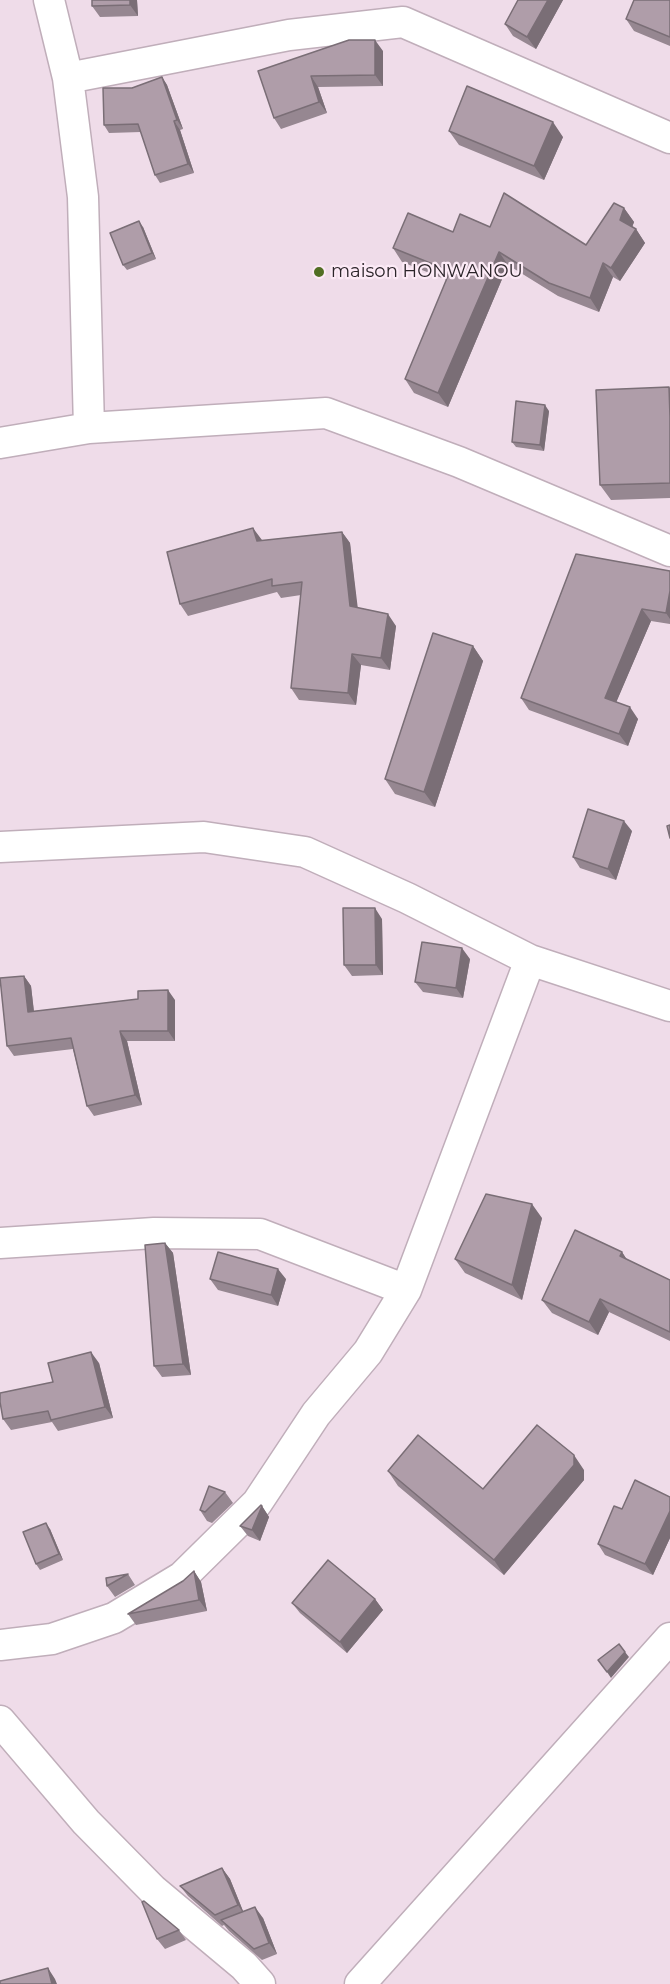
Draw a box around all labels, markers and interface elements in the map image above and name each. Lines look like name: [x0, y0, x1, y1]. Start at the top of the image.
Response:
place label: maison HONWANOU: [331, 261, 523, 283]
marker: maison HONWANOU: [312, 265, 326, 279]

